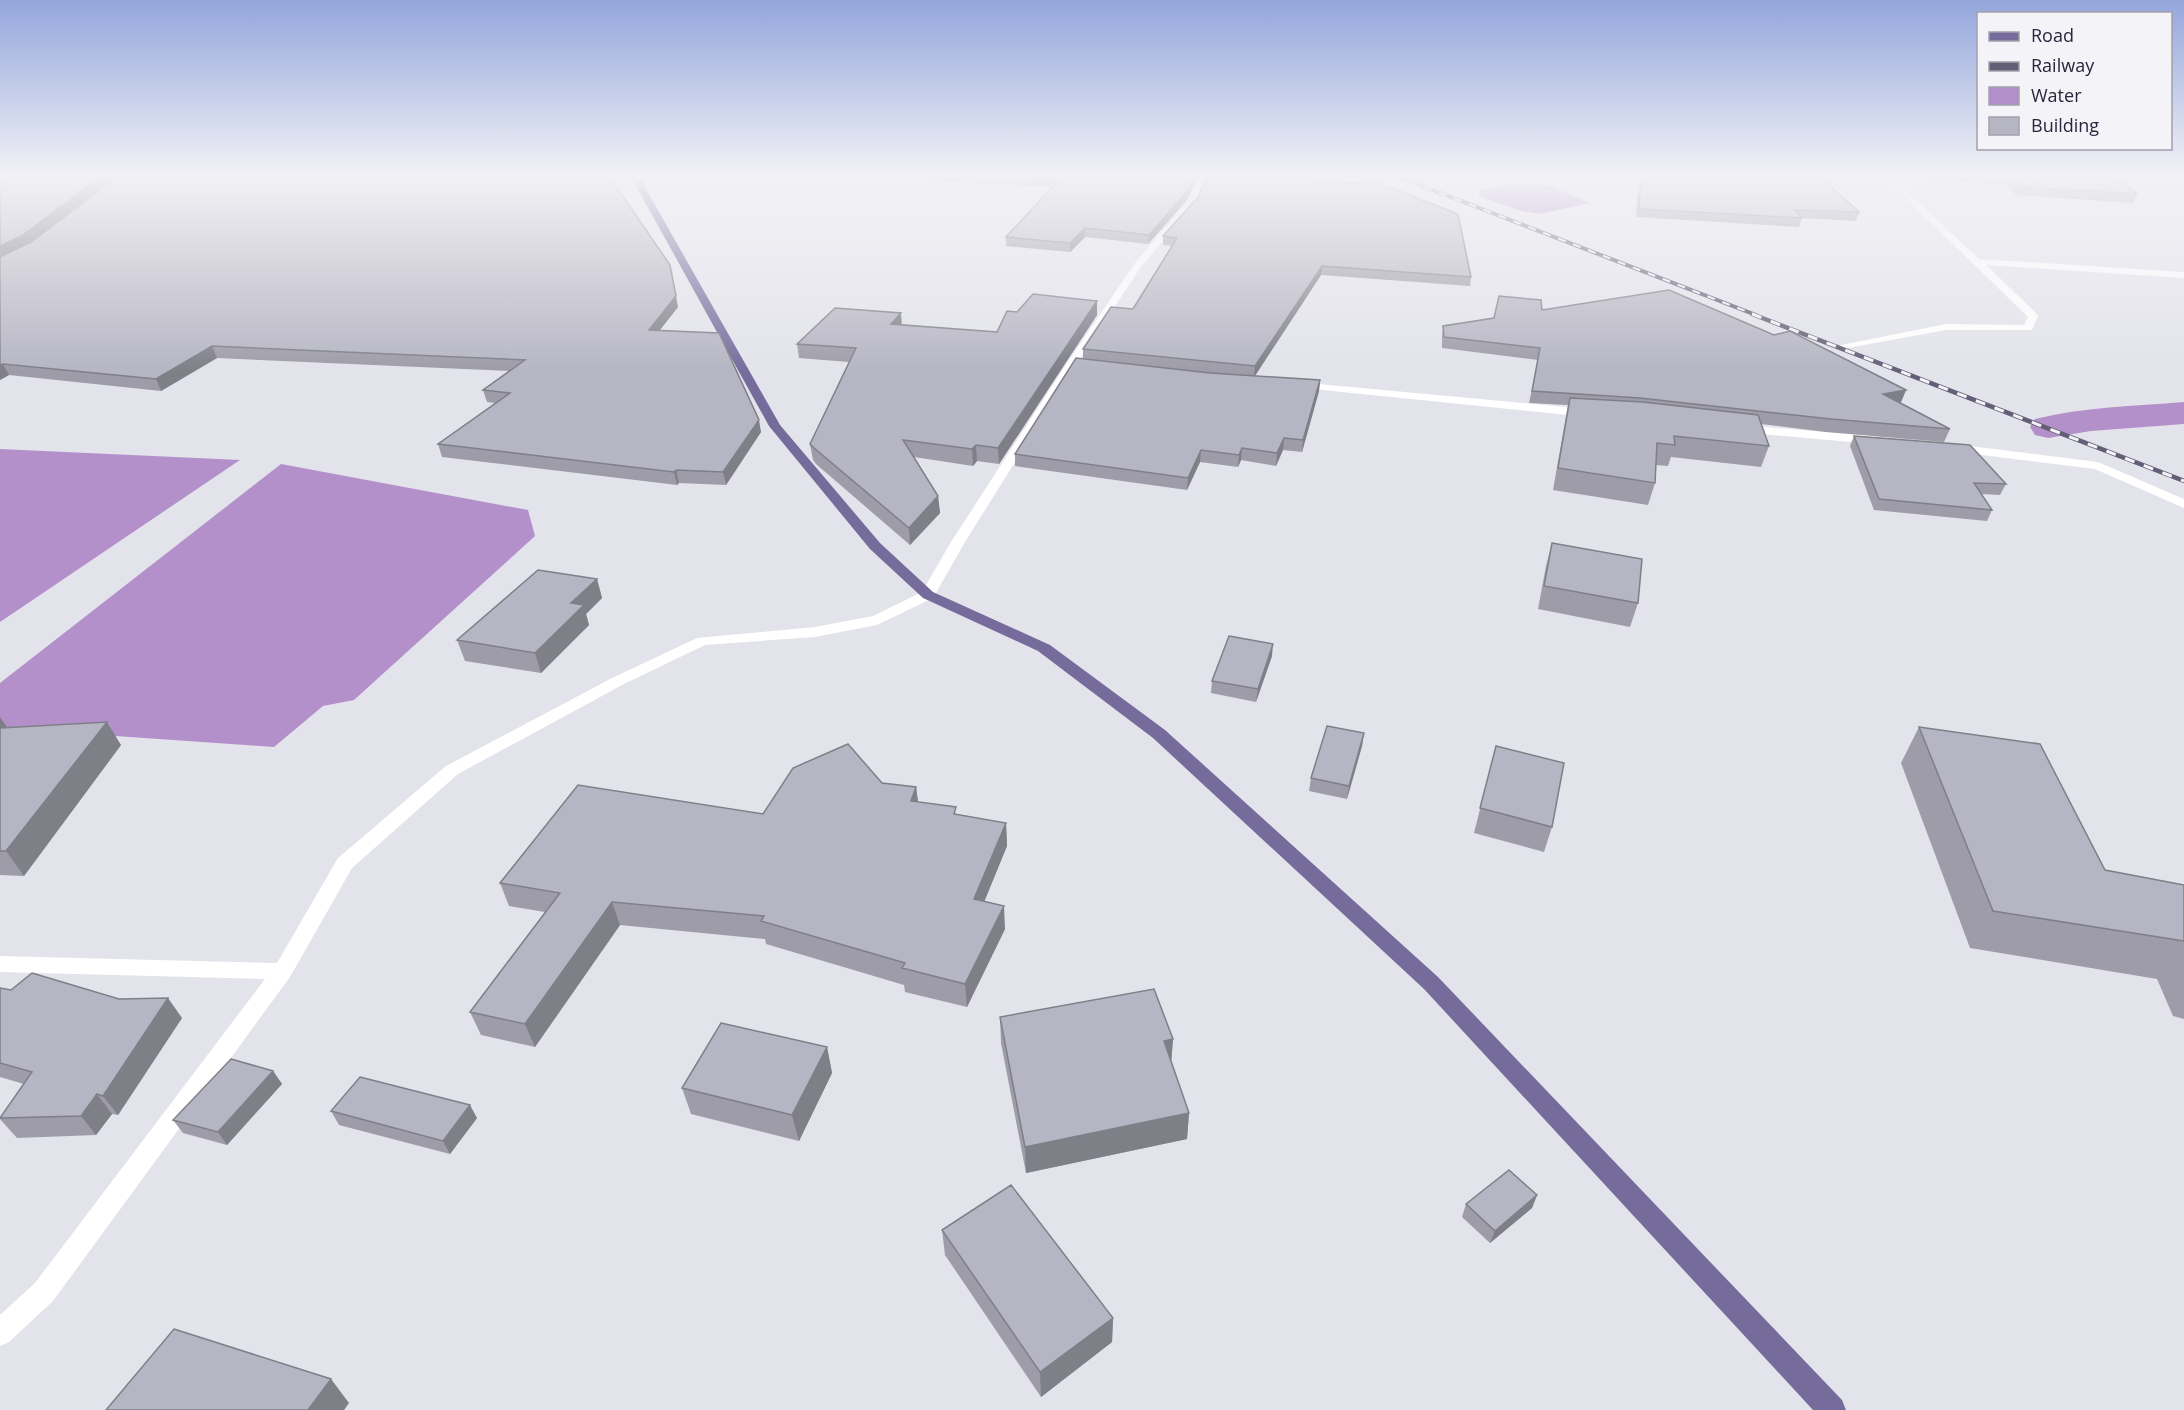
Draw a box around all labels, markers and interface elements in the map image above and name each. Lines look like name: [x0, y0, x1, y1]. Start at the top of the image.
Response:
legend: [1977, 12, 2172, 150]
text: Road: [2031, 23, 2074, 47]
text: Railway: [2031, 53, 2095, 77]
text: Water: [2031, 83, 2082, 107]
text: Building: [2031, 113, 2099, 137]

